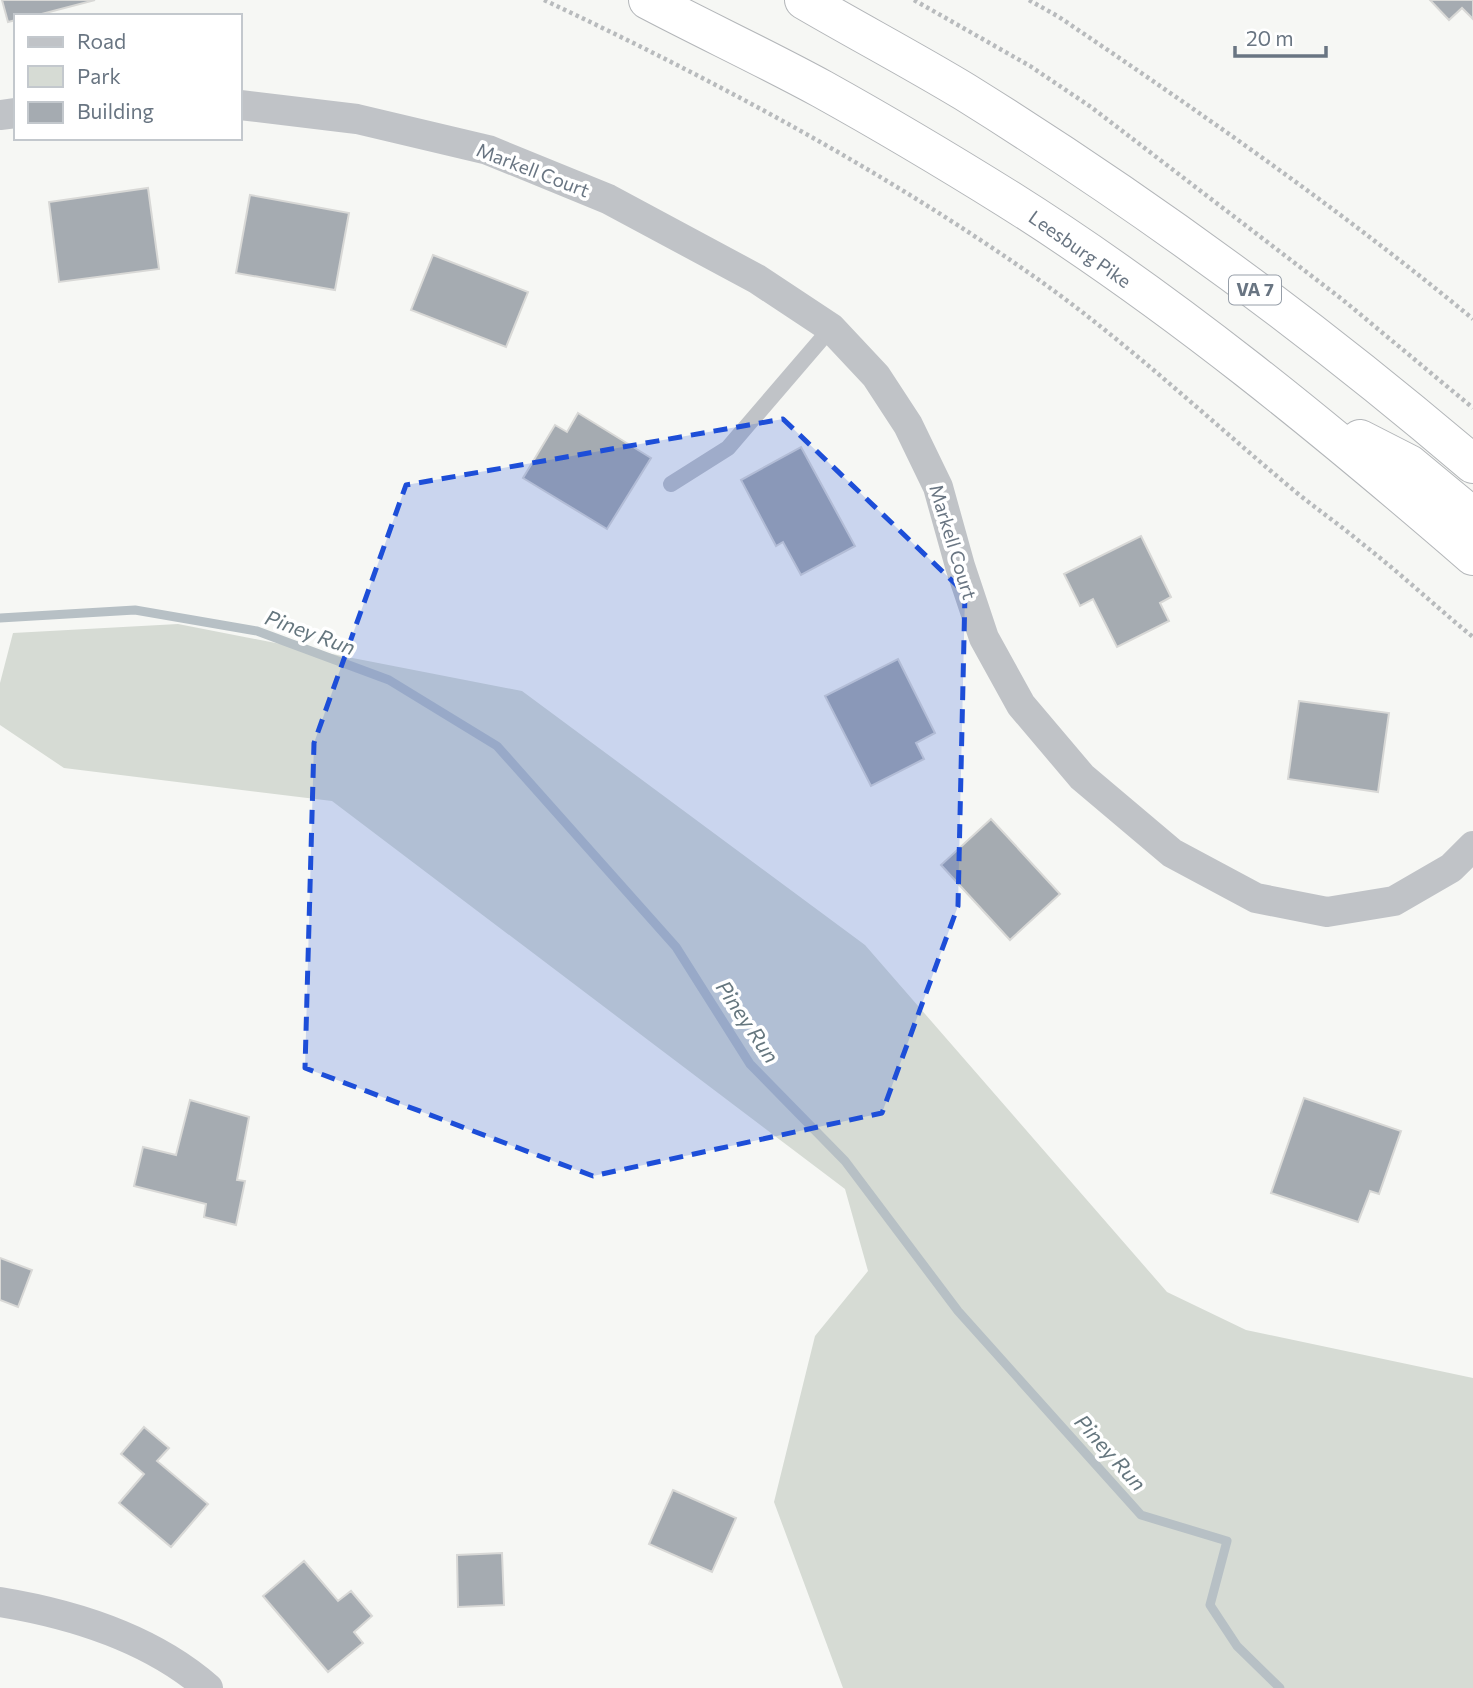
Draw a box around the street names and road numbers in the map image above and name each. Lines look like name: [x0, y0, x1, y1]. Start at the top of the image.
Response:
street label: Markell Court: [473, 137, 593, 202]
street label: Leesburg Pike: [1025, 205, 1136, 292]
road number: VA 7: [1229, 276, 1281, 304]
street label: Markell Court: [925, 482, 982, 602]

